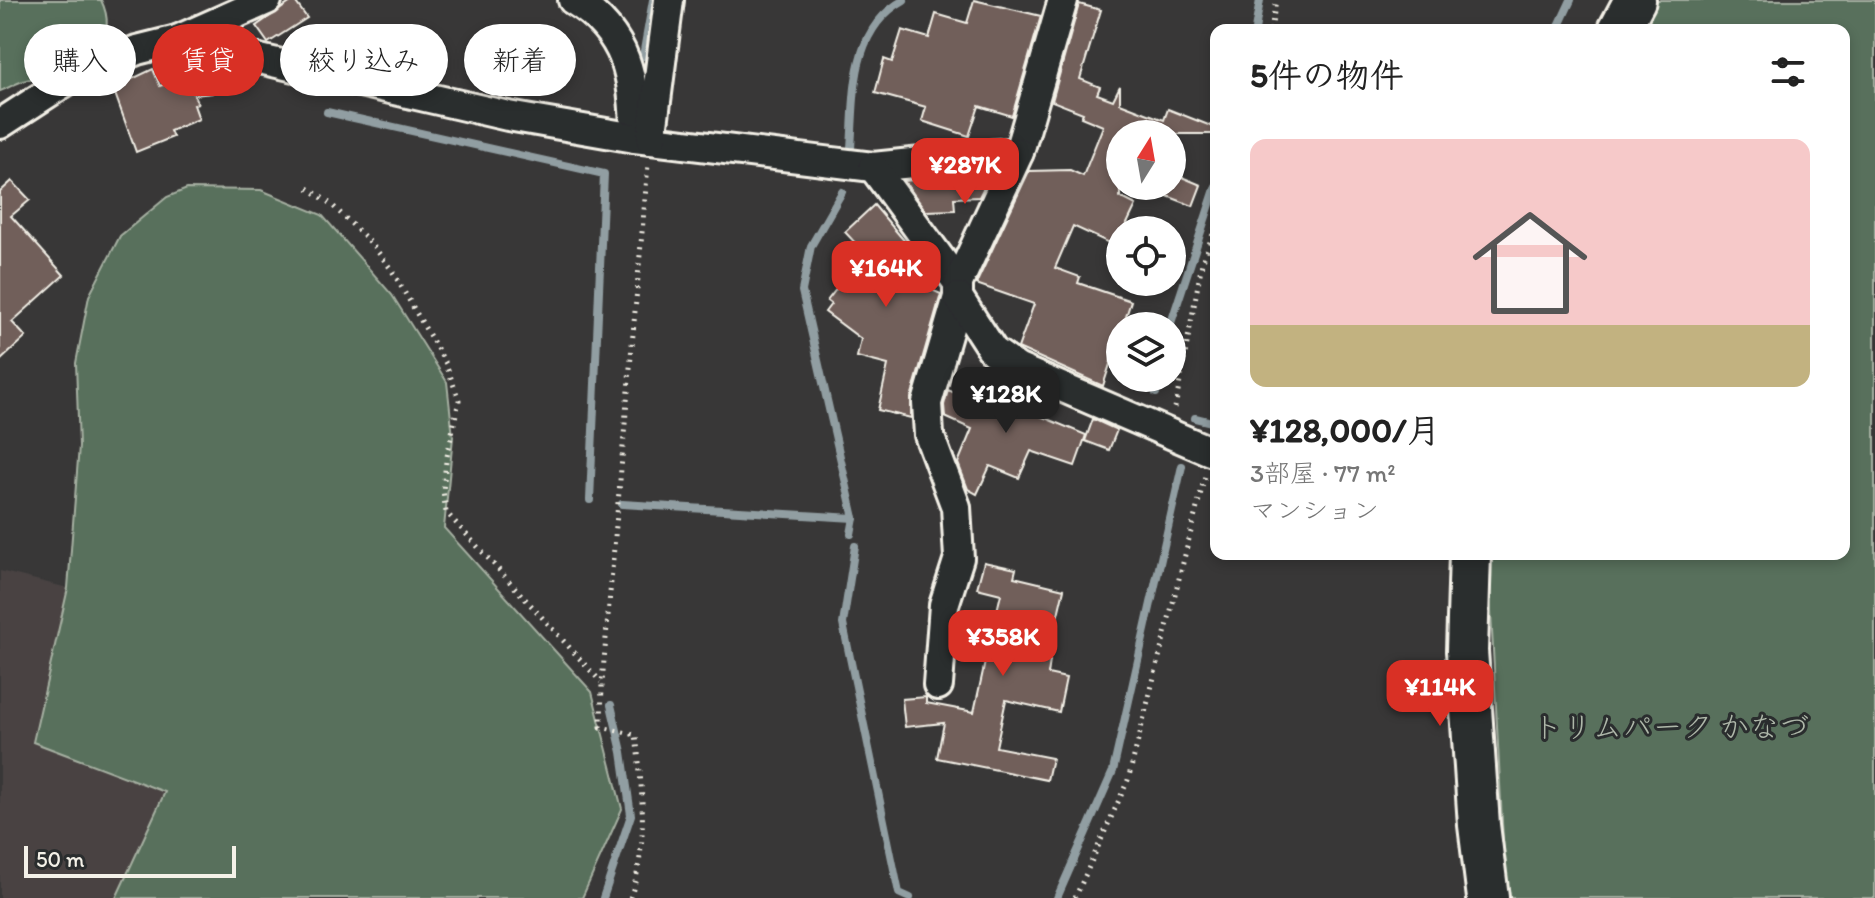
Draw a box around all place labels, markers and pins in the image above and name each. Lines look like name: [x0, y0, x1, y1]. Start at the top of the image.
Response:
pin: ¥287K: [909, 138, 1021, 206]
pin: ¥164K: [830, 241, 942, 309]
pin: ¥128K: [950, 367, 1062, 435]
pin: ¥358K: [947, 610, 1059, 678]
pin: ¥114K: [1384, 660, 1496, 728]

